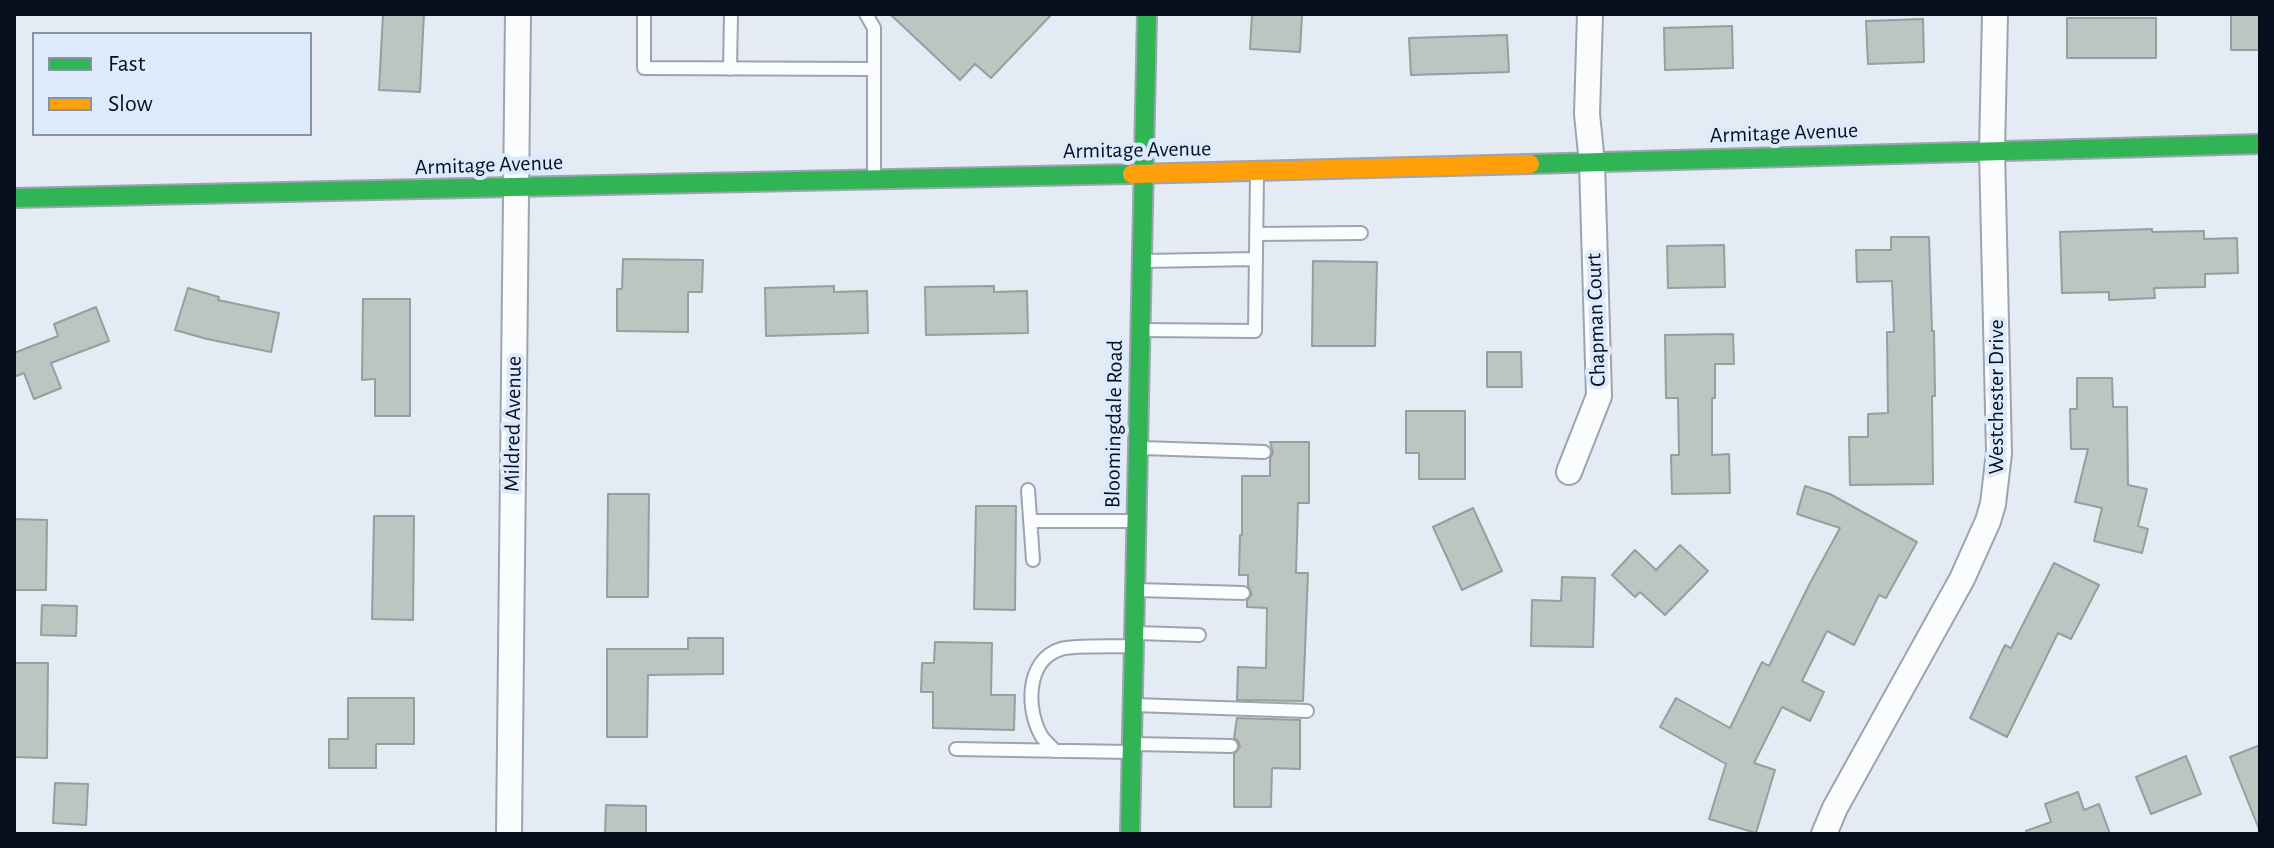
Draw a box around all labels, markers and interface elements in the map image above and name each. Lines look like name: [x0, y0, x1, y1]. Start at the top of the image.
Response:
legend: [32, 32, 312, 136]
text: Fast: [108, 52, 145, 76]
text: Slow: [108, 92, 153, 116]
street label: Armitage Avenue: [1709, 117, 1859, 149]
street label: Armitage Avenue: [1063, 136, 1211, 164]
street label: Armitage Avenue: [414, 149, 564, 181]
street label: Chapman Court: [1580, 253, 1612, 387]
street label: Westchester Drive: [1983, 319, 2009, 475]
street label: Bloomingdale Road: [1099, 340, 1129, 508]
street label: Mildred Avenue: [499, 356, 527, 492]

